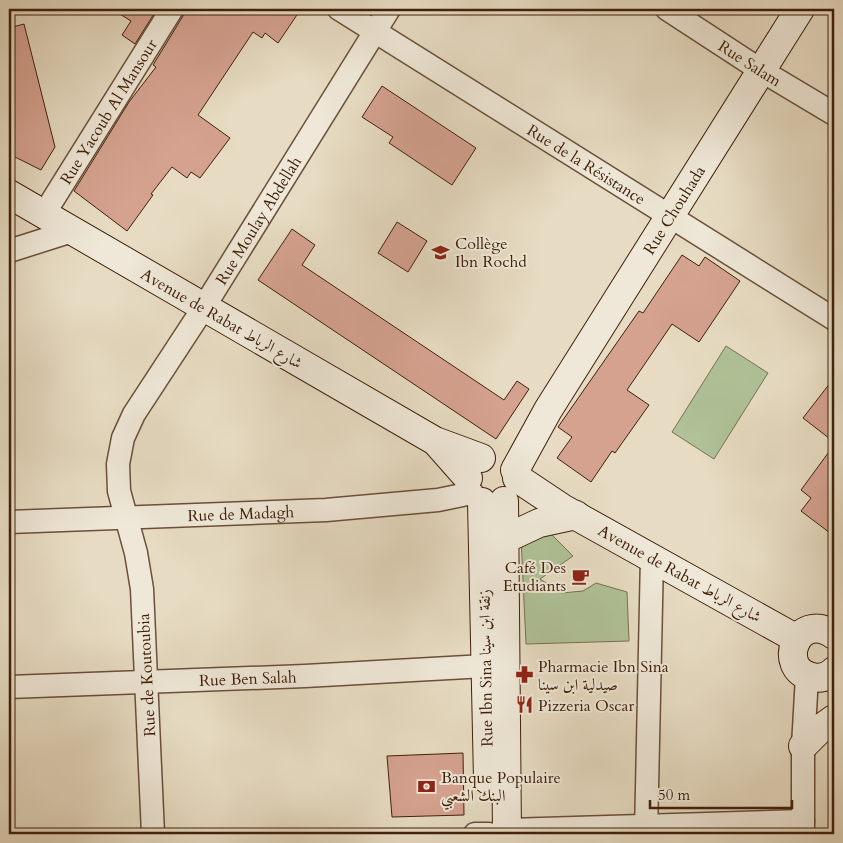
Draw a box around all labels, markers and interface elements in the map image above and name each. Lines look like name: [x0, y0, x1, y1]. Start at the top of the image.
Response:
street label: Rue Yacoub Al Mansour: [55, 35, 163, 189]
street label: Rue Salam: [714, 35, 786, 92]
street label: Rue de la Résistance: [522, 119, 649, 210]
street label: Rue Moulay Abdellah: [211, 152, 307, 289]
street label: Rue Chouhada: [639, 162, 711, 259]
place label: Collège Ibn Rochd: [455, 233, 527, 273]
school or university icon: Collège Ibn Rochd: [431, 242, 451, 262]
street label: Avenue de Rabat شارع الرباط: [136, 263, 306, 376]
street label: Rue de Madagh: [187, 501, 295, 527]
street label: Avenue de Rabat شارع الرباط: [593, 520, 765, 630]
place label: Café Des Etudiants: [503, 557, 566, 597]
cafe icon: Café Des Etudiants: [570, 566, 590, 586]
street label: Rue Ibn Sina زنقة ابن سينا: [474, 589, 498, 747]
street label: Rue de Koutoubia: [133, 613, 161, 737]
place label: Pharmacie Ibn Sina صيدلية ابن سينا: [538, 656, 669, 696]
pharmacy icon: Pharmacie Ibn Sina صيدلية ابن سينا: [514, 665, 534, 685]
street label: Rue Ben Salah: [199, 666, 297, 692]
restaurant icon: Pizzeria Oscar: [514, 695, 534, 715]
place label: Pizzeria Oscar: [538, 695, 634, 717]
place label: Banque Populaire البنك الشعبي: [441, 767, 561, 811]
bank icon: Banque Populaire البنك الشعبي: [417, 776, 437, 796]
scale bar: [650, 778, 793, 810]
text: 50 m: [658, 785, 690, 805]

